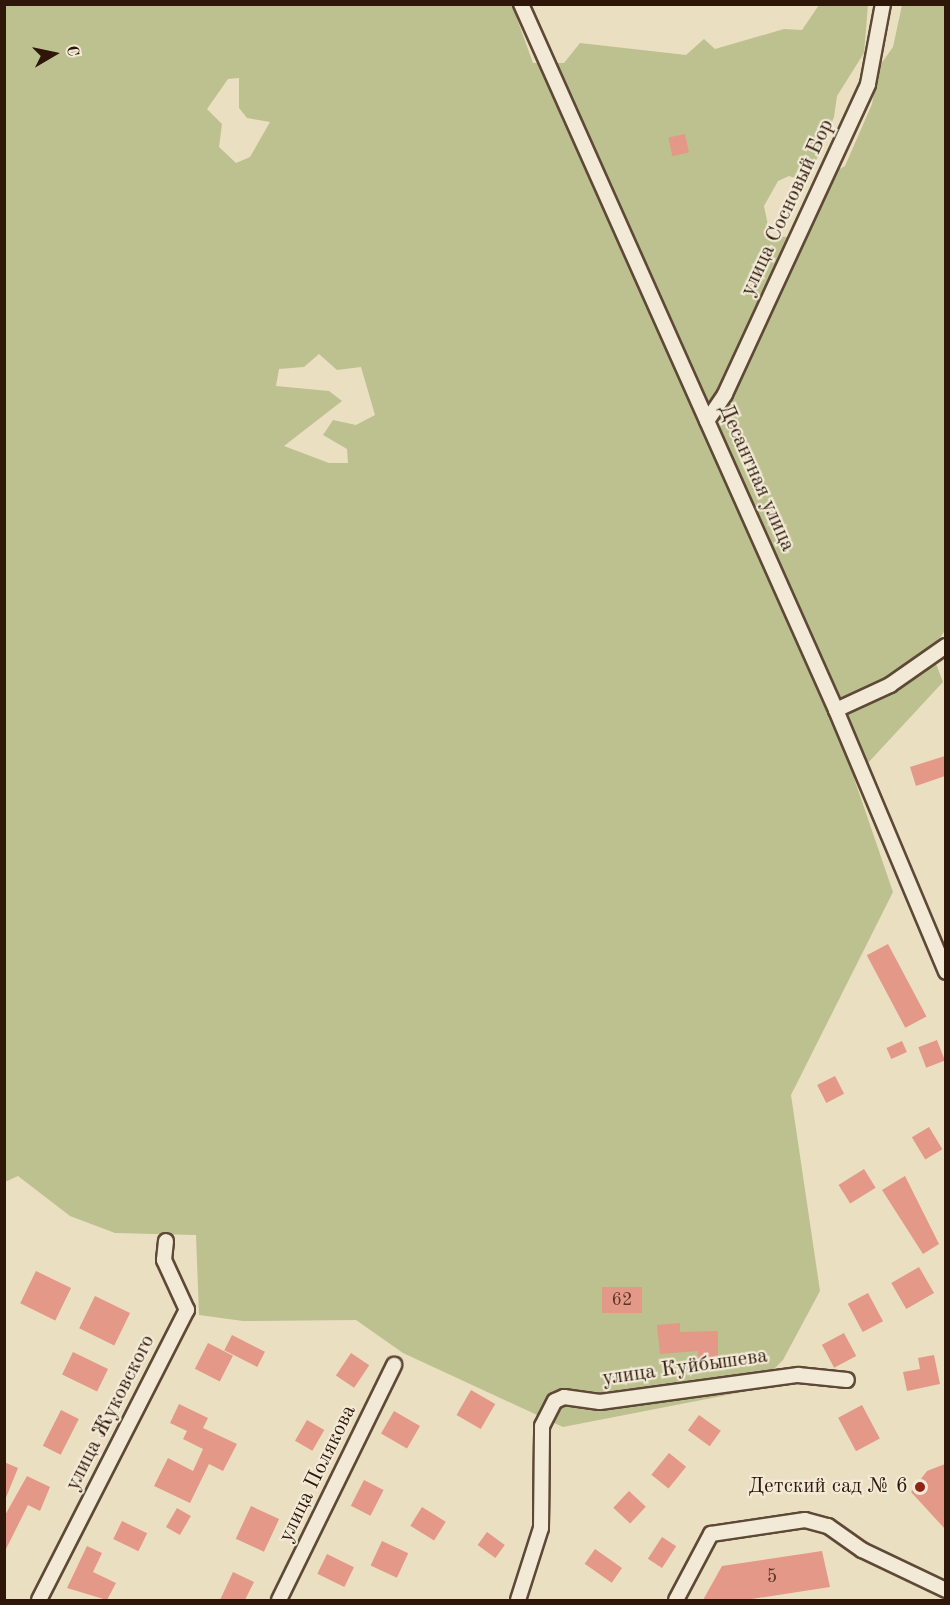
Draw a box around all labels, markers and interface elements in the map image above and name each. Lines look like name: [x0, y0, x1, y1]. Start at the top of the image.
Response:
north arrow: [24, 24, 84, 84]
text: С: [63, 45, 81, 58]
street label: улица Сосновый Бор: [736, 115, 840, 301]
street label: Десантная улица: [712, 400, 800, 556]
house number: 62: [612, 1289, 632, 1311]
street label: улица Жуковского: [61, 1331, 161, 1495]
street label: улица Куйбышева: [601, 1344, 769, 1392]
street label: улица Полякова: [274, 1401, 362, 1547]
place label: Детский сад № 6: [749, 1474, 908, 1500]
marker: Детский сад № 6: [913, 1480, 927, 1494]
house number: 5: [767, 1566, 777, 1588]

